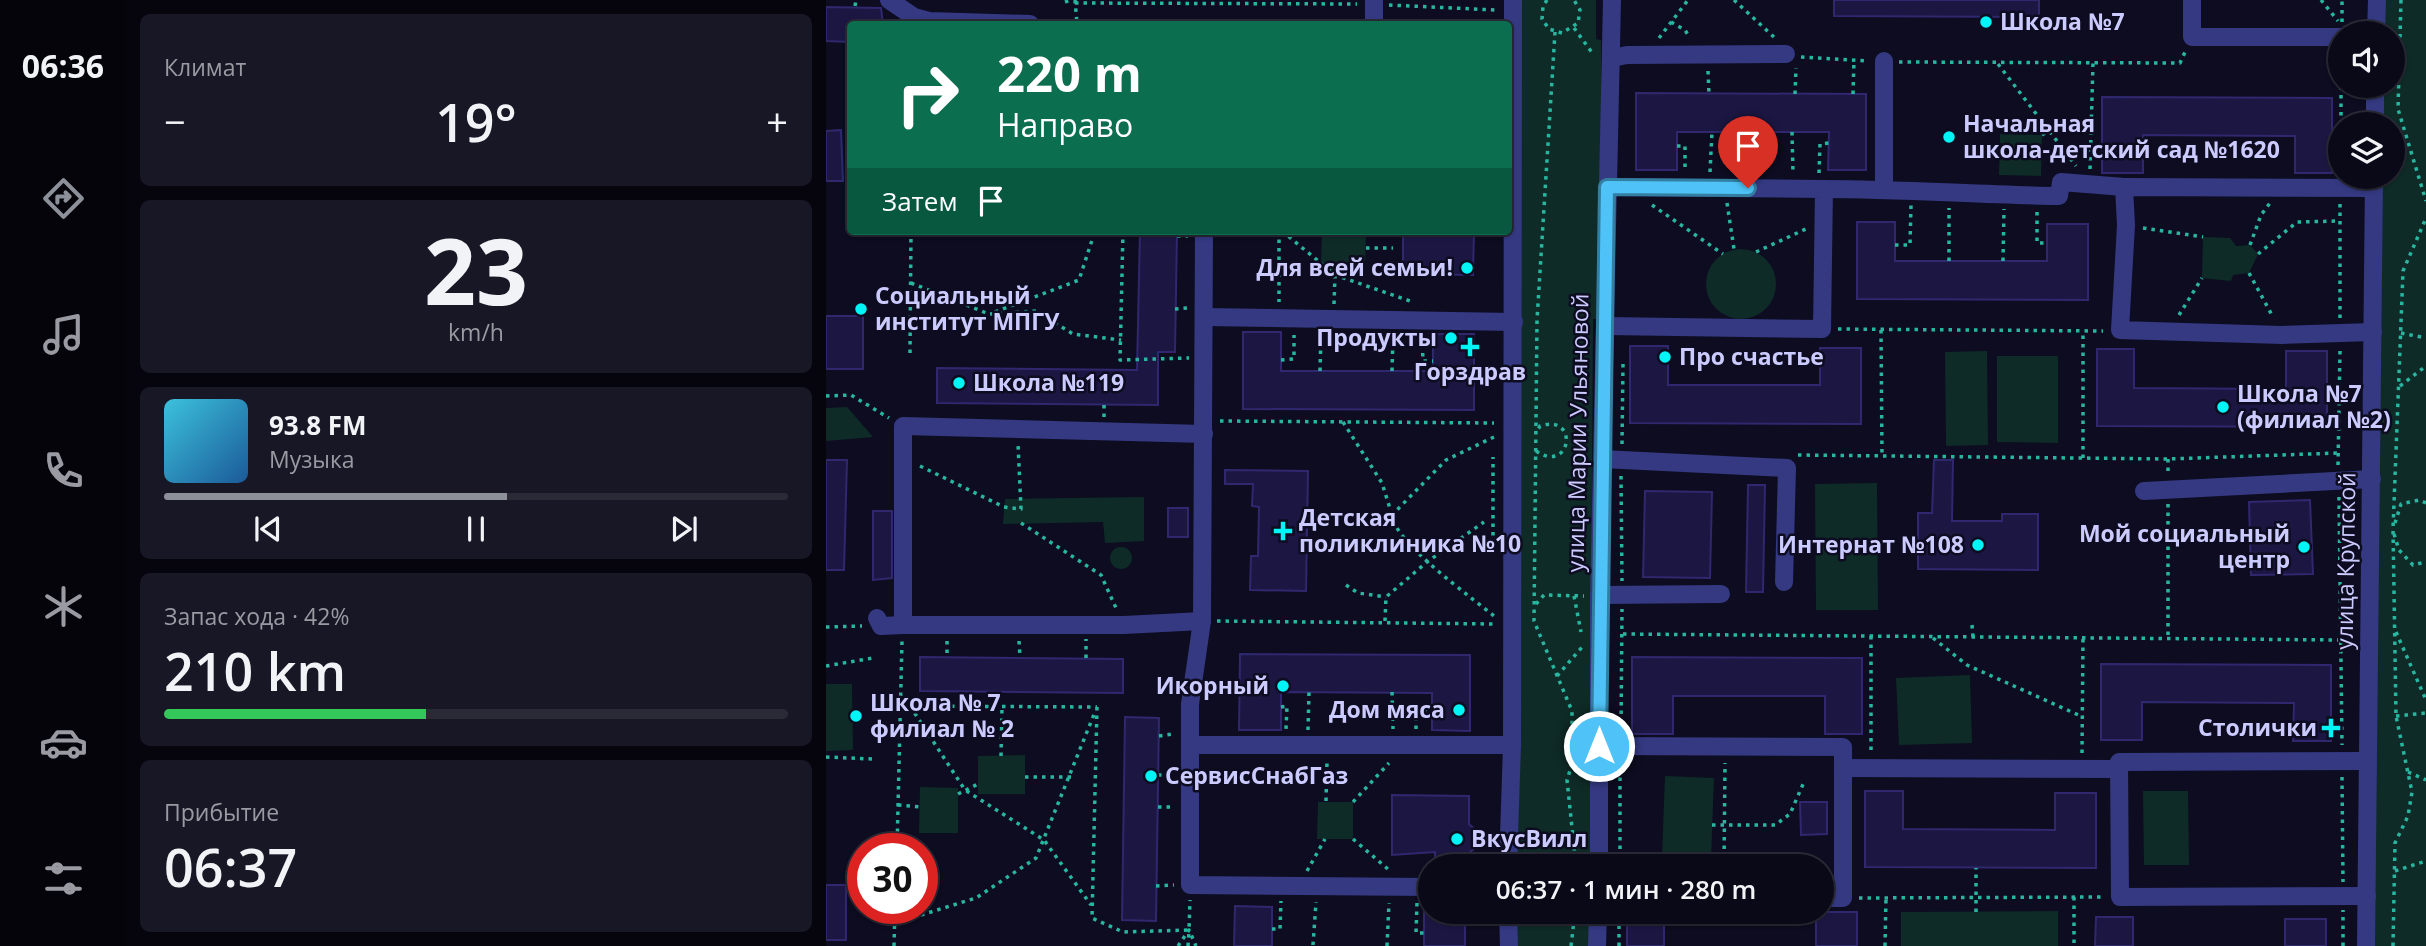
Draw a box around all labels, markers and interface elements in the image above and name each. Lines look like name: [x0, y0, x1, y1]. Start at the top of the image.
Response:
place label: Школа №7: [2000, 5, 2125, 37]
marker: Школа №7: [1978, 14, 1994, 30]
map controls: [2328, 21, 2405, 189]
button: sound: [2328, 21, 2405, 98]
text: 220 m: [997, 40, 1142, 106]
text: 06:36: [22, 44, 104, 87]
icon: right: [882, 49, 973, 140]
text: Климат: [164, 51, 246, 83]
text: 19°: [435, 86, 517, 157]
text: −: [164, 95, 186, 147]
text: +: [766, 95, 788, 147]
text: Направо: [997, 103, 1133, 146]
place label: Начальная школа-детский сад №1620: [1963, 107, 2280, 165]
button: layers: [2328, 112, 2405, 189]
pin: [1718, 116, 1778, 188]
icon: arrive: [1729, 127, 1767, 165]
marker: Начальная школа-детский сад №1620: [1941, 129, 1957, 145]
icon: directions: [39, 174, 88, 223]
icon: arrive: [972, 182, 1010, 220]
text: Затем: [882, 183, 958, 219]
text: 23: [424, 208, 528, 332]
place label: Для всей семьи!: [1256, 251, 1453, 283]
marker: Для всей семьи!: [1459, 260, 1475, 276]
place label: Социальный институт МПГУ: [875, 279, 1060, 337]
street label: улица Марии Ульяновой: [1559, 293, 1595, 573]
marker: Социальный институт МПГУ: [853, 301, 869, 317]
icon: music: [39, 310, 88, 359]
text: km/h: [448, 316, 504, 348]
place label: Продукты: [1316, 321, 1437, 353]
marker: Продукты: [1443, 330, 1459, 346]
marker: Горздрав: [1462, 339, 1478, 355]
place label: Про счастье: [1679, 340, 1824, 372]
marker: Про счастье: [1657, 349, 1673, 365]
place label: Горздрав: [1414, 355, 1526, 387]
place label: Школа №119: [973, 366, 1124, 398]
marker: Школа №119: [951, 375, 967, 391]
place label: Школа №7 (филиал №2): [2237, 377, 2391, 435]
marker: Школа №7 (филиал №2): [2215, 399, 2231, 415]
text: 93.8 FM: [269, 407, 367, 443]
text: Музыка: [269, 443, 355, 475]
icon: phone: [39, 446, 88, 495]
street label: улица Крупской: [2327, 472, 2363, 650]
place label: Детская поликлиника №10: [1299, 501, 1521, 559]
icon: previous: [249, 510, 287, 548]
icon: pause: [457, 510, 495, 548]
icon: next: [665, 510, 703, 548]
place label: Мой социальный центр: [2079, 517, 2290, 575]
marker: Детская поликлиника №10: [1273, 521, 1293, 541]
place label: Интернат №108: [1778, 528, 1964, 560]
marker: Интернат №108: [1970, 537, 1986, 553]
marker: Мой социальный центр: [2296, 539, 2312, 555]
icon: climate: [39, 582, 88, 631]
text: Запас хода · 42%: [164, 600, 349, 632]
text: 210 km: [164, 635, 346, 706]
place label: Икорный: [1156, 669, 1269, 701]
marker: Икорный: [1275, 678, 1291, 694]
place label: Школа № 7 филиал № 2: [870, 686, 1014, 744]
place label: Дом мяса: [1329, 693, 1445, 725]
marker: Дом мяса: [1451, 702, 1467, 718]
marker: Школа № 7 филиал № 2: [848, 708, 864, 724]
position arrow: [1562, 709, 1636, 783]
place label: Столички: [2198, 711, 2317, 743]
icon: car: [39, 718, 88, 767]
marker: Столички: [2323, 720, 2339, 736]
place label: СервисСнабГаз: [1165, 759, 1348, 791]
marker: СервисСнабГаз: [1143, 768, 1159, 784]
text: Прибытие: [164, 796, 279, 828]
place label: ВкусВилл: [1471, 822, 1587, 854]
text: 06:37: [164, 831, 297, 902]
marker: ВкусВилл: [1449, 831, 1465, 847]
speed limit sign: 30: [847, 833, 938, 924]
icon: filters: [39, 854, 88, 903]
text: 06:37 · 1 мин · 280 m: [1496, 871, 1756, 907]

